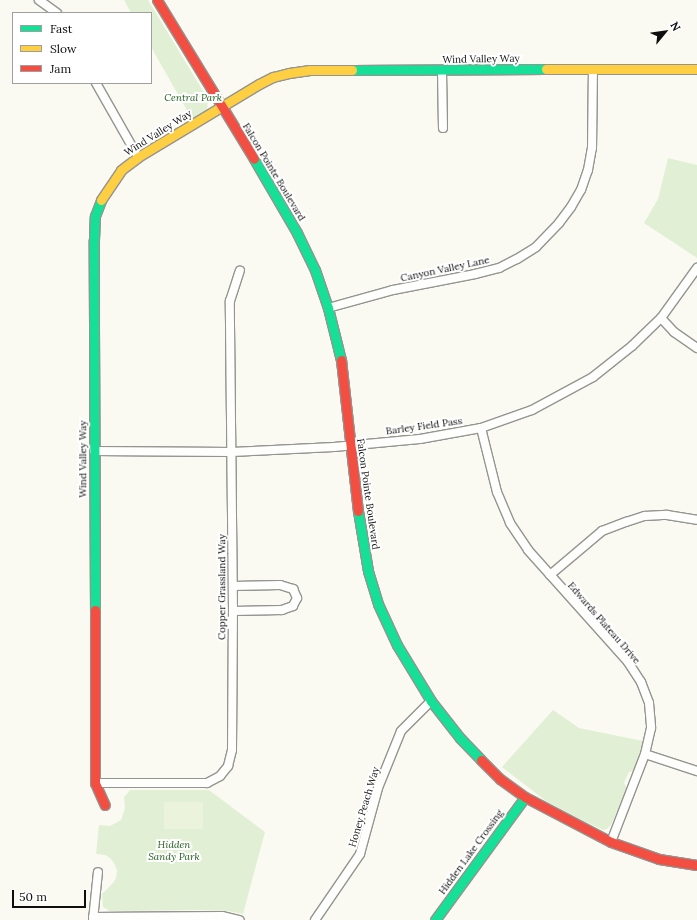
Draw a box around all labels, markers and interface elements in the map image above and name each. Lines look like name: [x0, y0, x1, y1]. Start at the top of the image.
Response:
legend: [12, 12, 152, 84]
north arrow: [645, 12, 685, 52]
text: N: [667, 19, 684, 33]
text: Fast: [50, 21, 73, 36]
text: Slow: [50, 41, 77, 56]
street label: Wind Valley Way: [442, 52, 520, 66]
text: Jam: [50, 61, 71, 76]
park label: Central Park: [164, 92, 222, 104]
street label: Wind Valley Way: [122, 107, 194, 159]
street label: Falcon Pointe Boulevard: [240, 121, 308, 223]
street label: Canyon Valley Lane: [399, 254, 491, 284]
street label: Barley Field Pass: [385, 415, 463, 437]
street label: Wind Valley Way: [77, 420, 89, 498]
street label: Falcon Pointe Boulevard: [354, 438, 382, 550]
street label: Copper Grassland Way: [216, 534, 228, 640]
street label: Edwards Plateau Drive: [565, 580, 643, 666]
street label: Honey Peach Way: [346, 765, 382, 849]
street label: Hidden Lake Crossing: [436, 807, 506, 897]
park label: Hidden Sandy Park: [148, 838, 200, 862]
scale bar: [14, 882, 88, 908]
text: 50 m: [19, 889, 47, 904]

